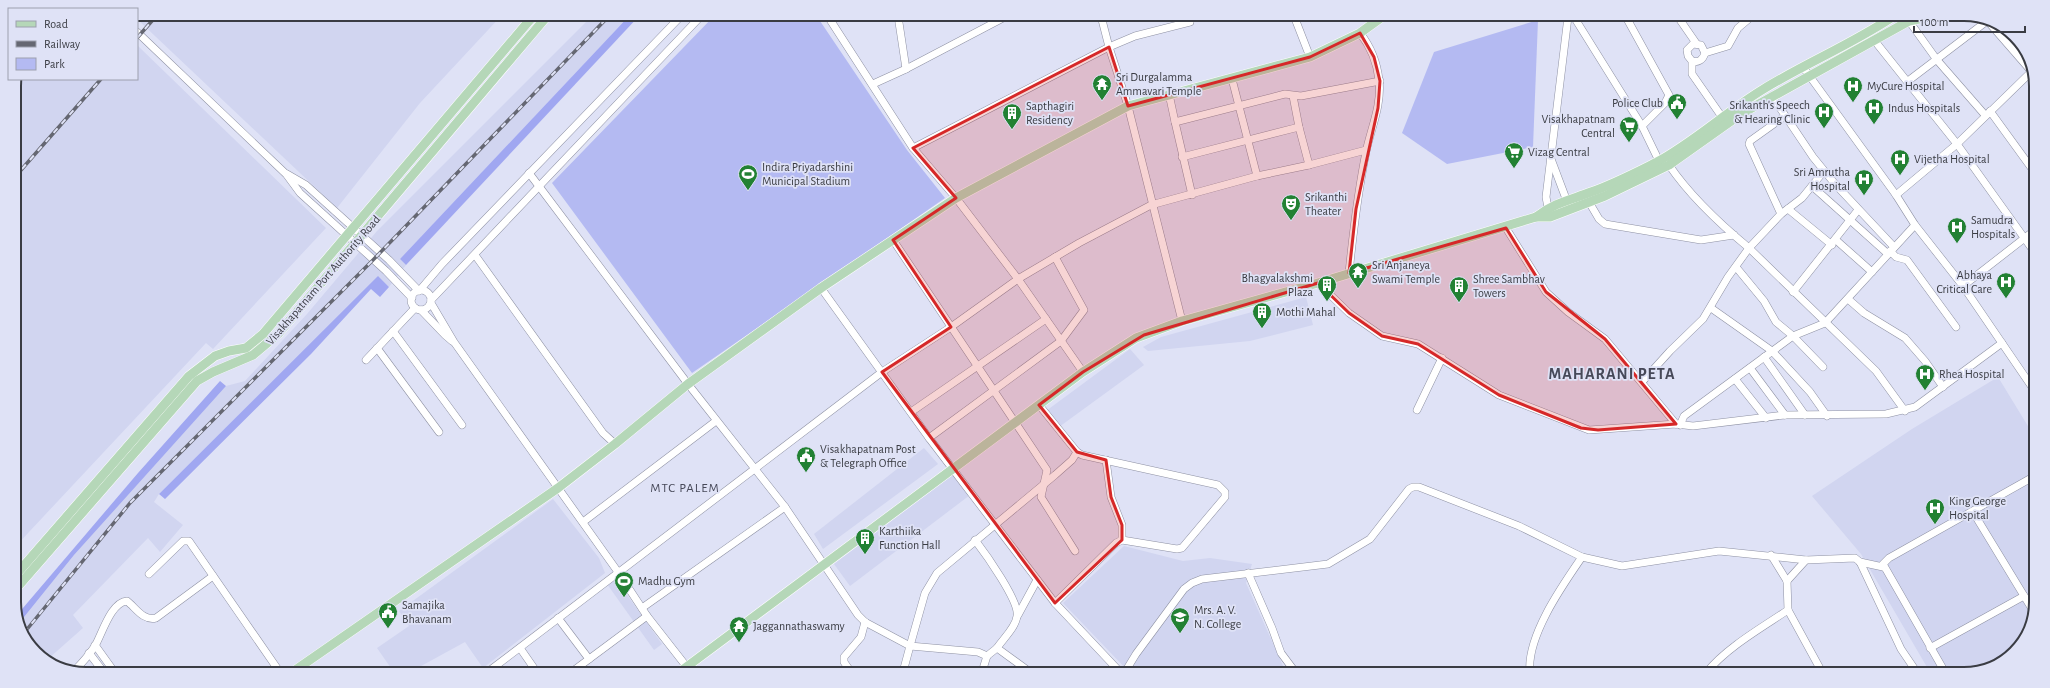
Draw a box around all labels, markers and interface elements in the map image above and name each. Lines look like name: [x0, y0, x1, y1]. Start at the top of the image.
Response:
legend: [8, 8, 138, 80]
scale bar: [1914, 8, 2025, 34]
text: 100 m: [1920, 16, 1948, 28]
text: Road: [44, 18, 68, 30]
text: Railway: [44, 38, 80, 51]
text: Park: [44, 58, 65, 70]
place label: Sri Durgalamma Ammavari Temple: [1116, 71, 1201, 97]
temple icon: Sri Durgalamma Ammavari Temple: [1091, 73, 1113, 101]
hospital icon: MyCure Hospital: [1842, 75, 1864, 103]
place label: MyCure Hospital: [1867, 80, 1944, 93]
public building icon: Police Club: [1666, 92, 1688, 120]
place label: Police Club: [1612, 97, 1663, 109]
hospital icon: Indus Hospitals: [1863, 97, 1885, 125]
place label: Srikanth's Speech & Hearing Clinic: [1729, 99, 1810, 125]
place label: Sapthagiri Residency: [1026, 100, 1074, 127]
hospital icon: Srikanth's Speech & Hearing Clinic: [1813, 101, 1835, 129]
building icon: Sapthagiri Residency: [1001, 102, 1023, 130]
place label: Indus Hospitals: [1888, 102, 1960, 114]
place label: Visakhapatnam Central: [1541, 113, 1615, 139]
supermarket icon: Visakhapatnam Central: [1618, 115, 1640, 143]
supermarket icon: Vizag Central: [1503, 141, 1525, 169]
place label: Vizag Central: [1528, 146, 1590, 158]
hospital icon: Vijetha Hospital: [1889, 148, 1911, 176]
place label: Vijetha Hospital: [1914, 153, 1990, 166]
place label: Indira Priyadarshini Municipal Stadium: [762, 161, 853, 187]
sports icon: Indira Priyadarshini Municipal Stadium: [737, 163, 759, 191]
place label: Sri Amrutha Hospital: [1794, 166, 1850, 192]
hospital icon: Sri Amrutha Hospital: [1853, 168, 1875, 196]
place label: Srikanthi Theater: [1305, 191, 1347, 217]
theatre icon: Srikanthi Theater: [1280, 193, 1302, 221]
street label: Visakhapatnam Port Authority Road: [264, 213, 383, 348]
place label: Samudra Hospitals: [1971, 214, 2015, 240]
hospital icon: Samudra Hospitals: [1946, 216, 1968, 244]
place label: Sri Anjaneya Swami Temple: [1372, 259, 1440, 285]
temple icon: Sri Anjaneya Swami Temple: [1347, 261, 1369, 289]
place label: Abhaya Critical Care: [1936, 269, 1992, 295]
hospital icon: Abhaya Critical Care: [1995, 271, 2017, 299]
place label: Bhagyalakshmi Plaza: [1241, 272, 1313, 298]
place label: Shree Sambhav Towers: [1473, 273, 1545, 299]
building icon: Bhagyalakshmi Plaza: [1316, 274, 1338, 302]
building icon: Shree Sambhav Towers: [1448, 275, 1470, 303]
building icon: Mothi Mahal: [1251, 301, 1273, 329]
place label: Mothi Mahal: [1276, 306, 1336, 318]
hospital icon: Rhea Hospital: [1914, 363, 1936, 391]
district label: MAHARANI PETA: [1548, 366, 1676, 382]
place label: Rhea Hospital: [1939, 368, 2005, 380]
place label: Visakhapatnam Post & Telegraph Office: [820, 443, 916, 469]
public building icon: Visakhapatnam Post & Telegraph Office: [795, 445, 817, 473]
district label: MTC PALEM: [650, 482, 720, 495]
place label: King George Hospital: [1949, 495, 2006, 521]
hospital icon: King George Hospital: [1924, 497, 1946, 525]
place label: Karthiika Function Hall: [879, 525, 941, 551]
building icon: Karthiika Function Hall: [854, 527, 876, 555]
sports icon: Madhu Gym: [613, 570, 635, 598]
place label: Madhu Gym: [638, 575, 695, 588]
place label: Samajika Bhavanam: [402, 599, 452, 625]
public building icon: Samajika Bhavanam: [377, 601, 399, 629]
place label: Mrs. A. V. N. College: [1194, 604, 1241, 630]
school or university icon: Mrs. A. V. N. College: [1169, 606, 1191, 634]
temple icon: Jaggannathaswamy: [728, 615, 750, 643]
place label: Jaggannathaswamy: [753, 620, 845, 633]

